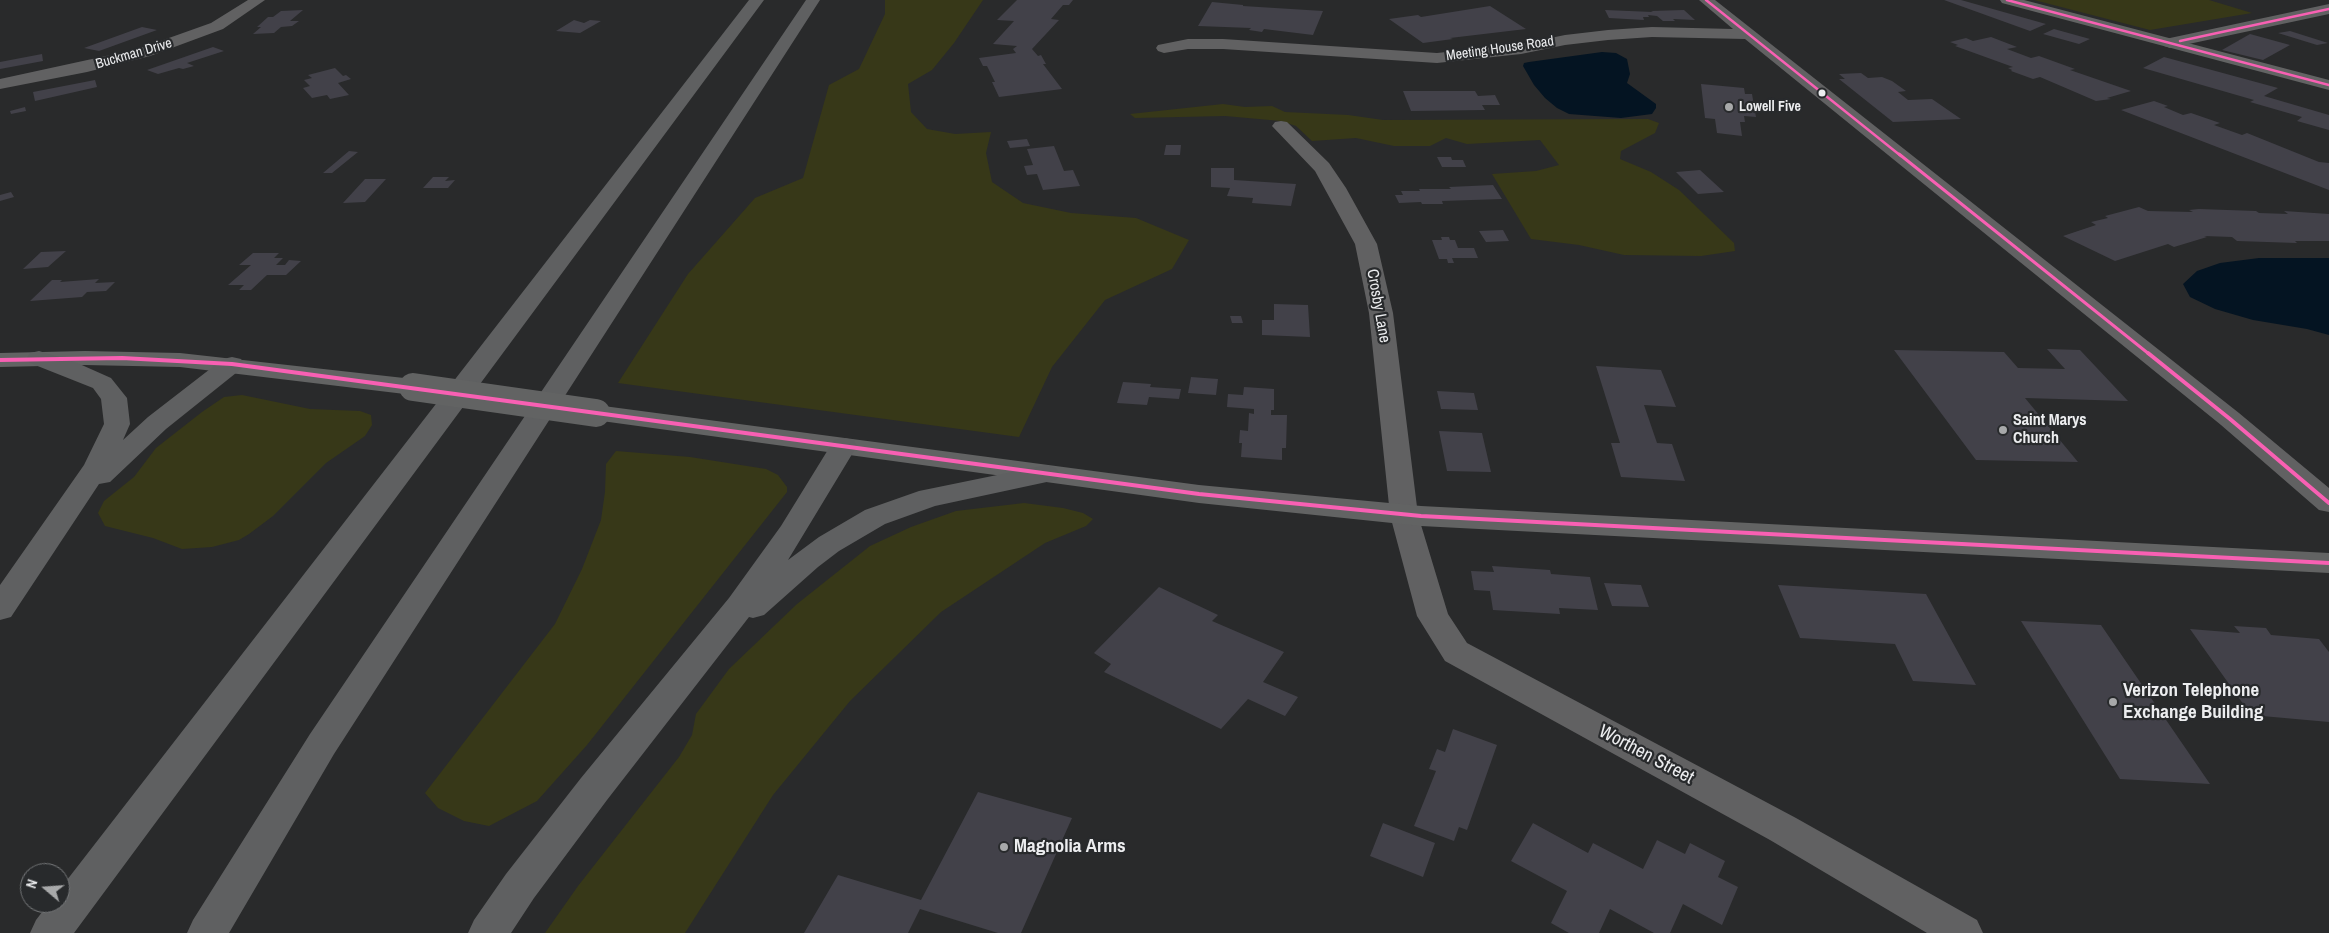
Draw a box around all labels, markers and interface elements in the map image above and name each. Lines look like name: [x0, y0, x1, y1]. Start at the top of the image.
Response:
street label: Meeting House Road: [1445, 33, 1555, 65]
street label: Buckman Drive: [94, 35, 174, 73]
unlabelled marker: [1817, 88, 1827, 98]
place label: Lowell Five: [1739, 99, 1801, 115]
marker: Lowell Five: [1723, 101, 1735, 113]
street label: Crosby Lane: [1362, 268, 1394, 344]
place label: Saint Marys Church: [2013, 411, 2087, 449]
marker: Saint Marys Church: [1997, 424, 2009, 436]
place label: Verizon Telephone Exchange Building: [2123, 680, 2263, 724]
marker: Verizon Telephone Exchange Building: [2107, 696, 2119, 708]
street label: Worthen Street: [1595, 720, 1697, 790]
place label: Magnolia Arms: [1014, 836, 1126, 858]
marker: Magnolia Arms: [998, 841, 1010, 853]
north arrow: [20, 863, 70, 913]
text: N: [22, 877, 42, 890]

